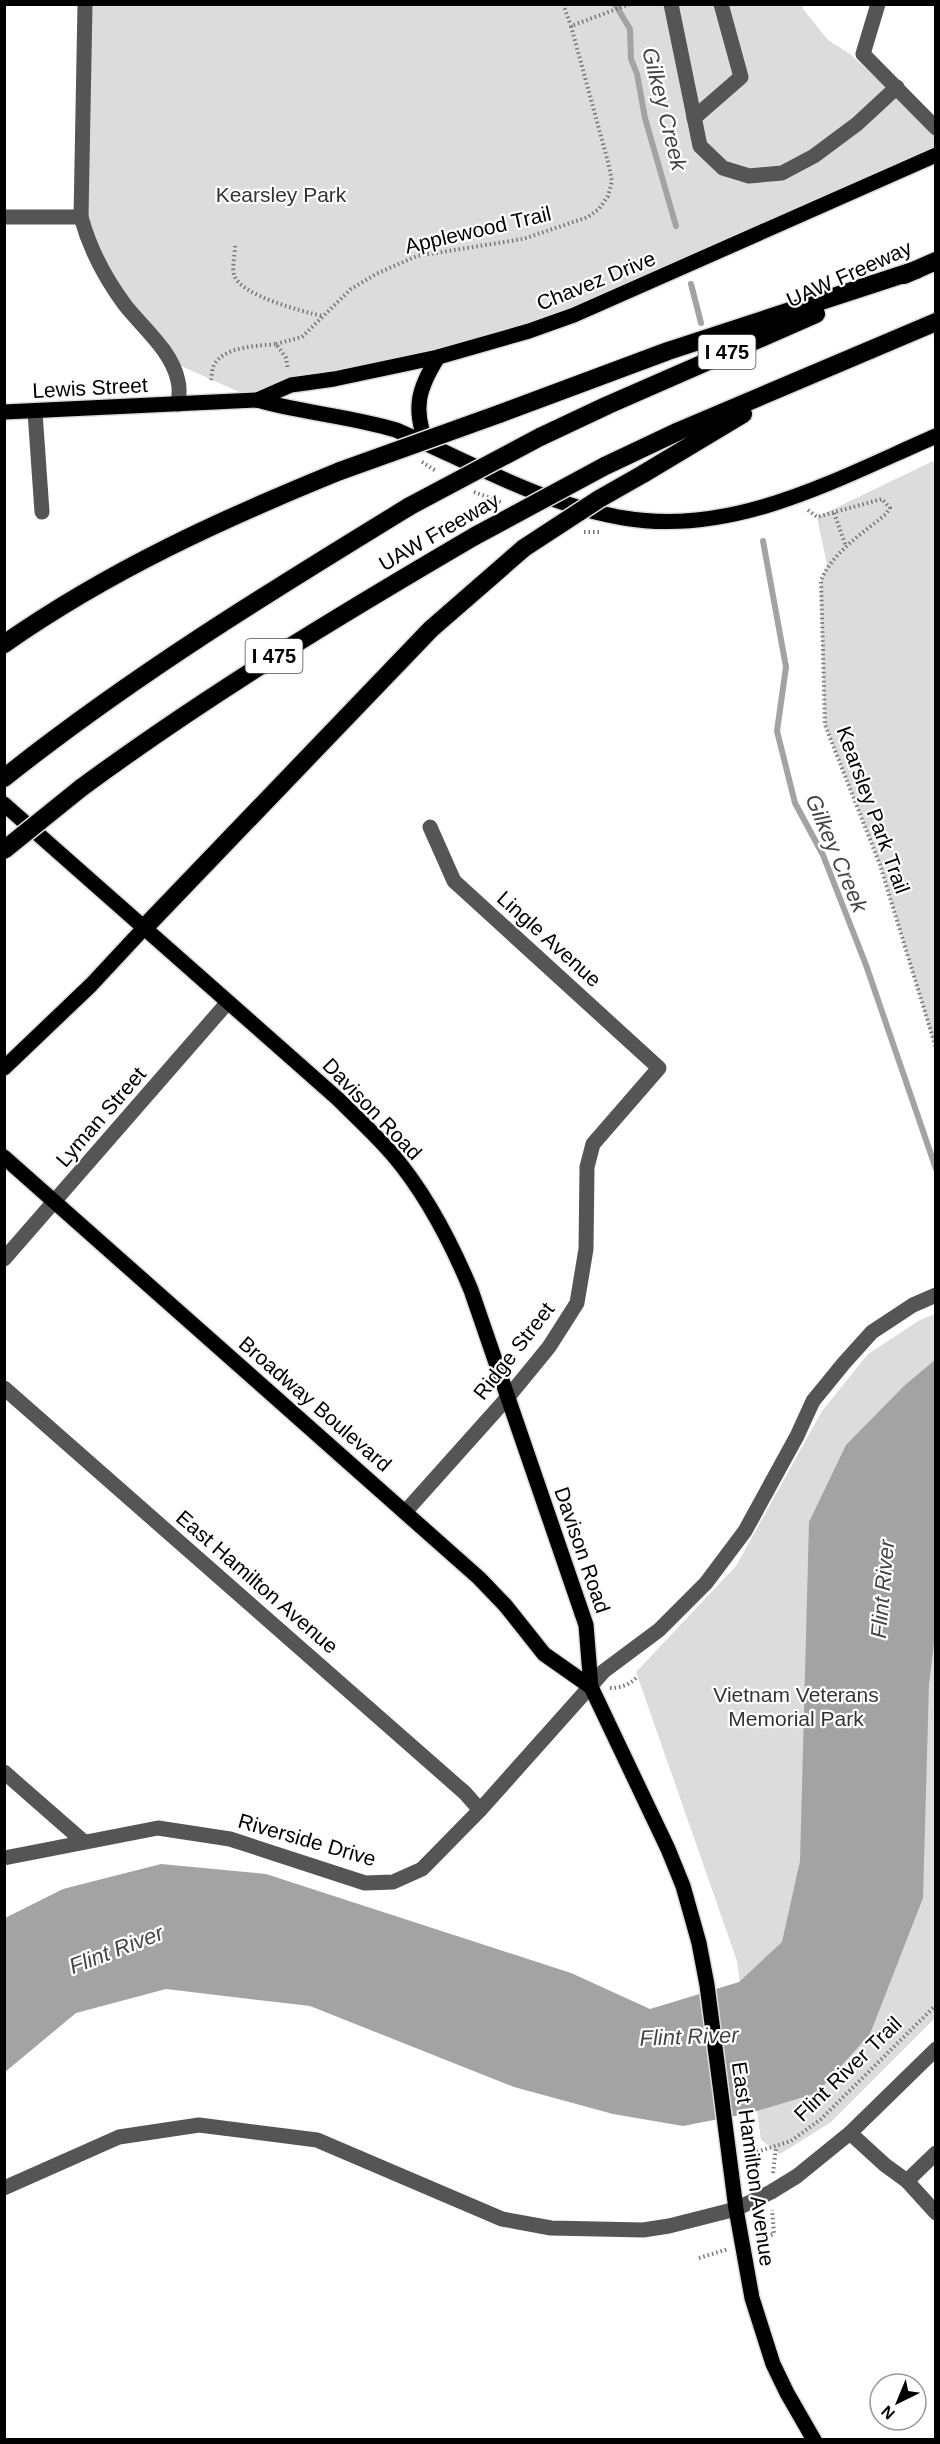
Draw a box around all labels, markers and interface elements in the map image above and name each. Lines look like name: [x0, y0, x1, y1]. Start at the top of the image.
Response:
water label: Gilkey Creek: [637, 45, 692, 174]
park label: Kearsley Park: [216, 183, 347, 206]
street label: Applewood Trail: [403, 202, 553, 258]
street label: UAW Freeway: [783, 235, 915, 311]
street label: Chavez Drive: [533, 246, 659, 315]
road number: I 475: [698, 335, 756, 369]
street label: Lewis Street: [32, 373, 148, 402]
street label: UAW Freeway: [375, 488, 503, 575]
road number: I 475: [246, 639, 302, 673]
street label: Kearsley Park Trail: [833, 723, 914, 897]
water label: Gilkey Creek: [800, 790, 873, 917]
street label: Lingle Avenue: [493, 886, 606, 991]
street label: Davison Road: [318, 1053, 426, 1164]
street label: Lyman Street: [51, 1062, 150, 1171]
street label: Ridge Street: [469, 1297, 559, 1404]
street label: Broadway Boulevard: [235, 1331, 396, 1476]
street label: Davison Road: [550, 1484, 615, 1616]
street label: East Hamilton Avenue: [172, 1505, 343, 1658]
water label: Flint River: [866, 1537, 899, 1639]
park label: Vietnam Veterans Memorial Park: [713, 1683, 879, 1730]
street label: Riverside Drive: [236, 1809, 379, 1870]
water label: Flint River: [65, 1919, 168, 1979]
street label: Flint River Trail: [789, 2012, 906, 2126]
water label: Flint River: [639, 2022, 741, 2051]
street label: East Hamilton Avenue: [728, 2060, 779, 2268]
north arrow: [868, 2372, 928, 2432]
text: N: [878, 2402, 898, 2423]

